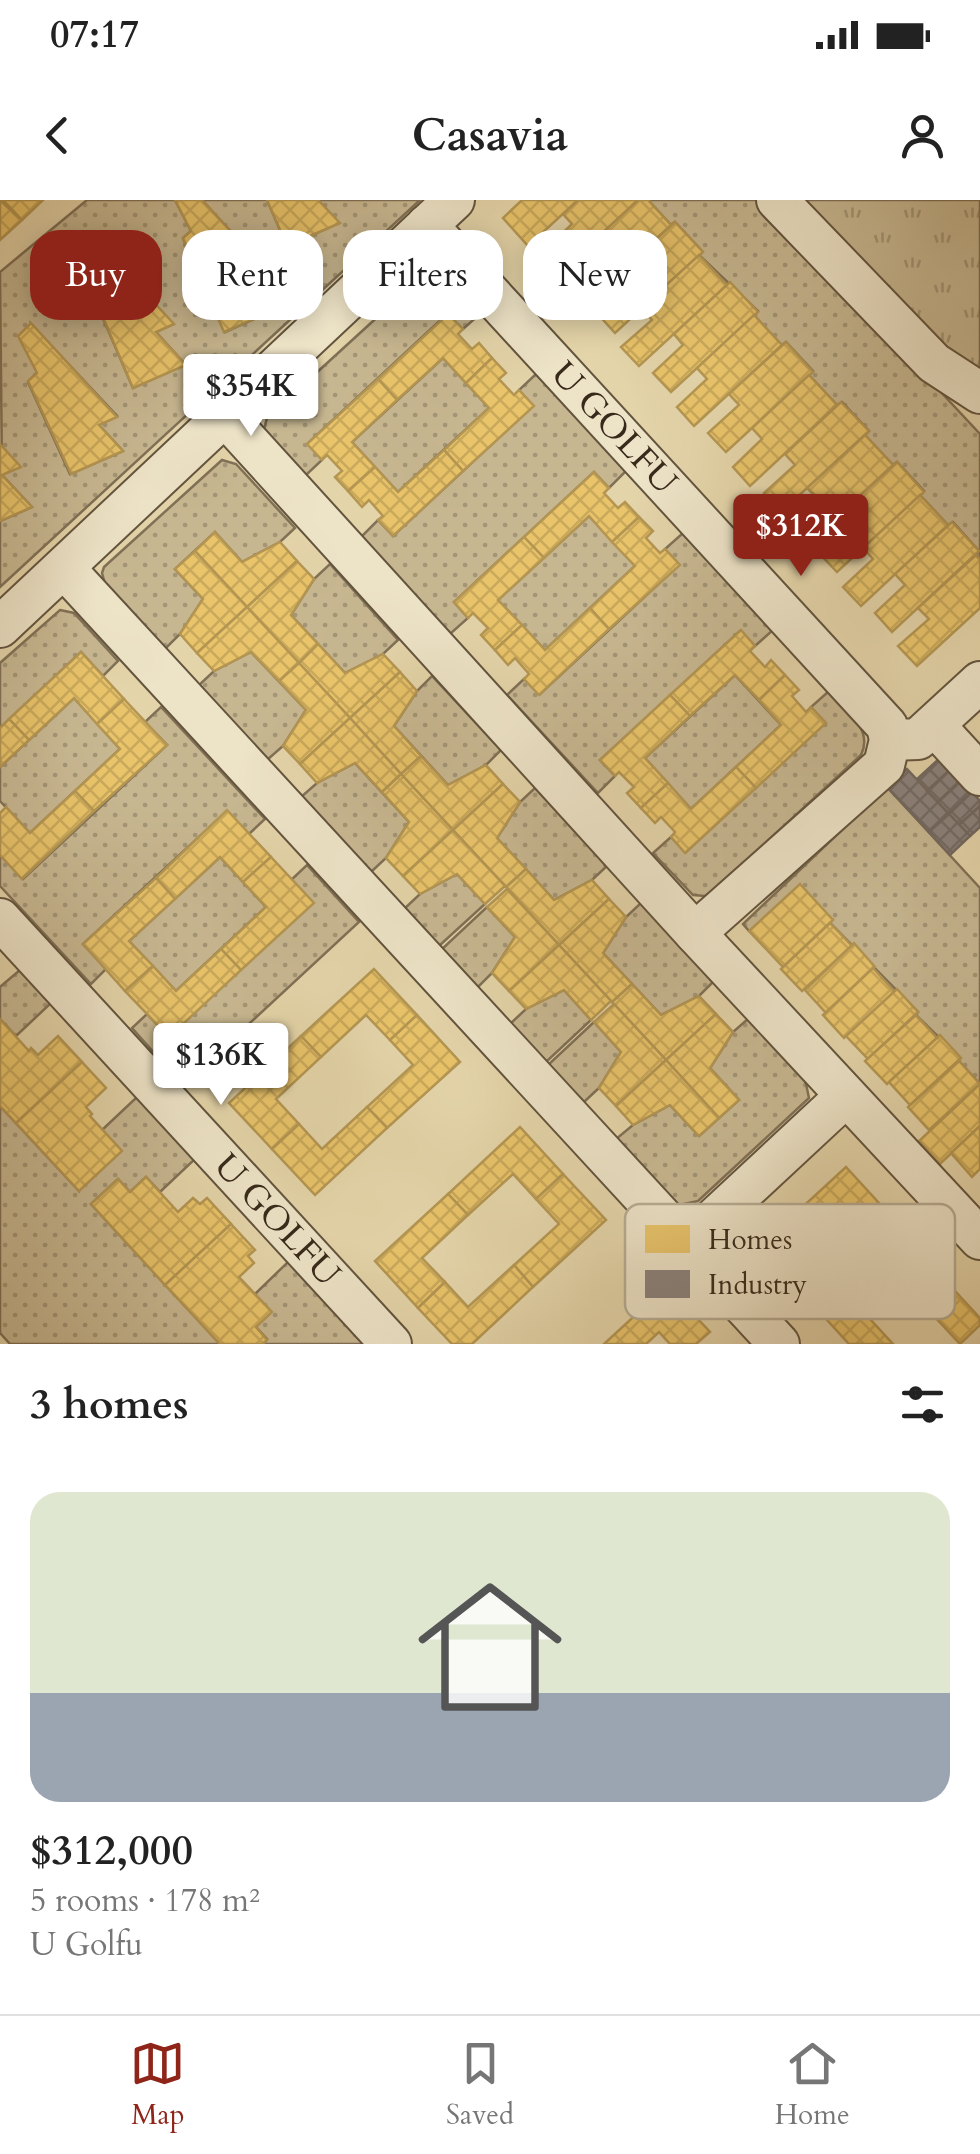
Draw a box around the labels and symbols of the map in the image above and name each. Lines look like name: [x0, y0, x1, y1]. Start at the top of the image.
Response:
street label: U GOLFU: [540, 351, 688, 505]
pin: $354K: [181, 354, 321, 439]
pin: $312K: [731, 494, 871, 579]
pin: $136K: [151, 1023, 291, 1108]
street label: U GOLFU: [203, 1143, 351, 1297]
legend: [625, 1204, 955, 1319]
text: Homes: [708, 1221, 792, 1259]
text: Industry: [708, 1266, 807, 1304]

